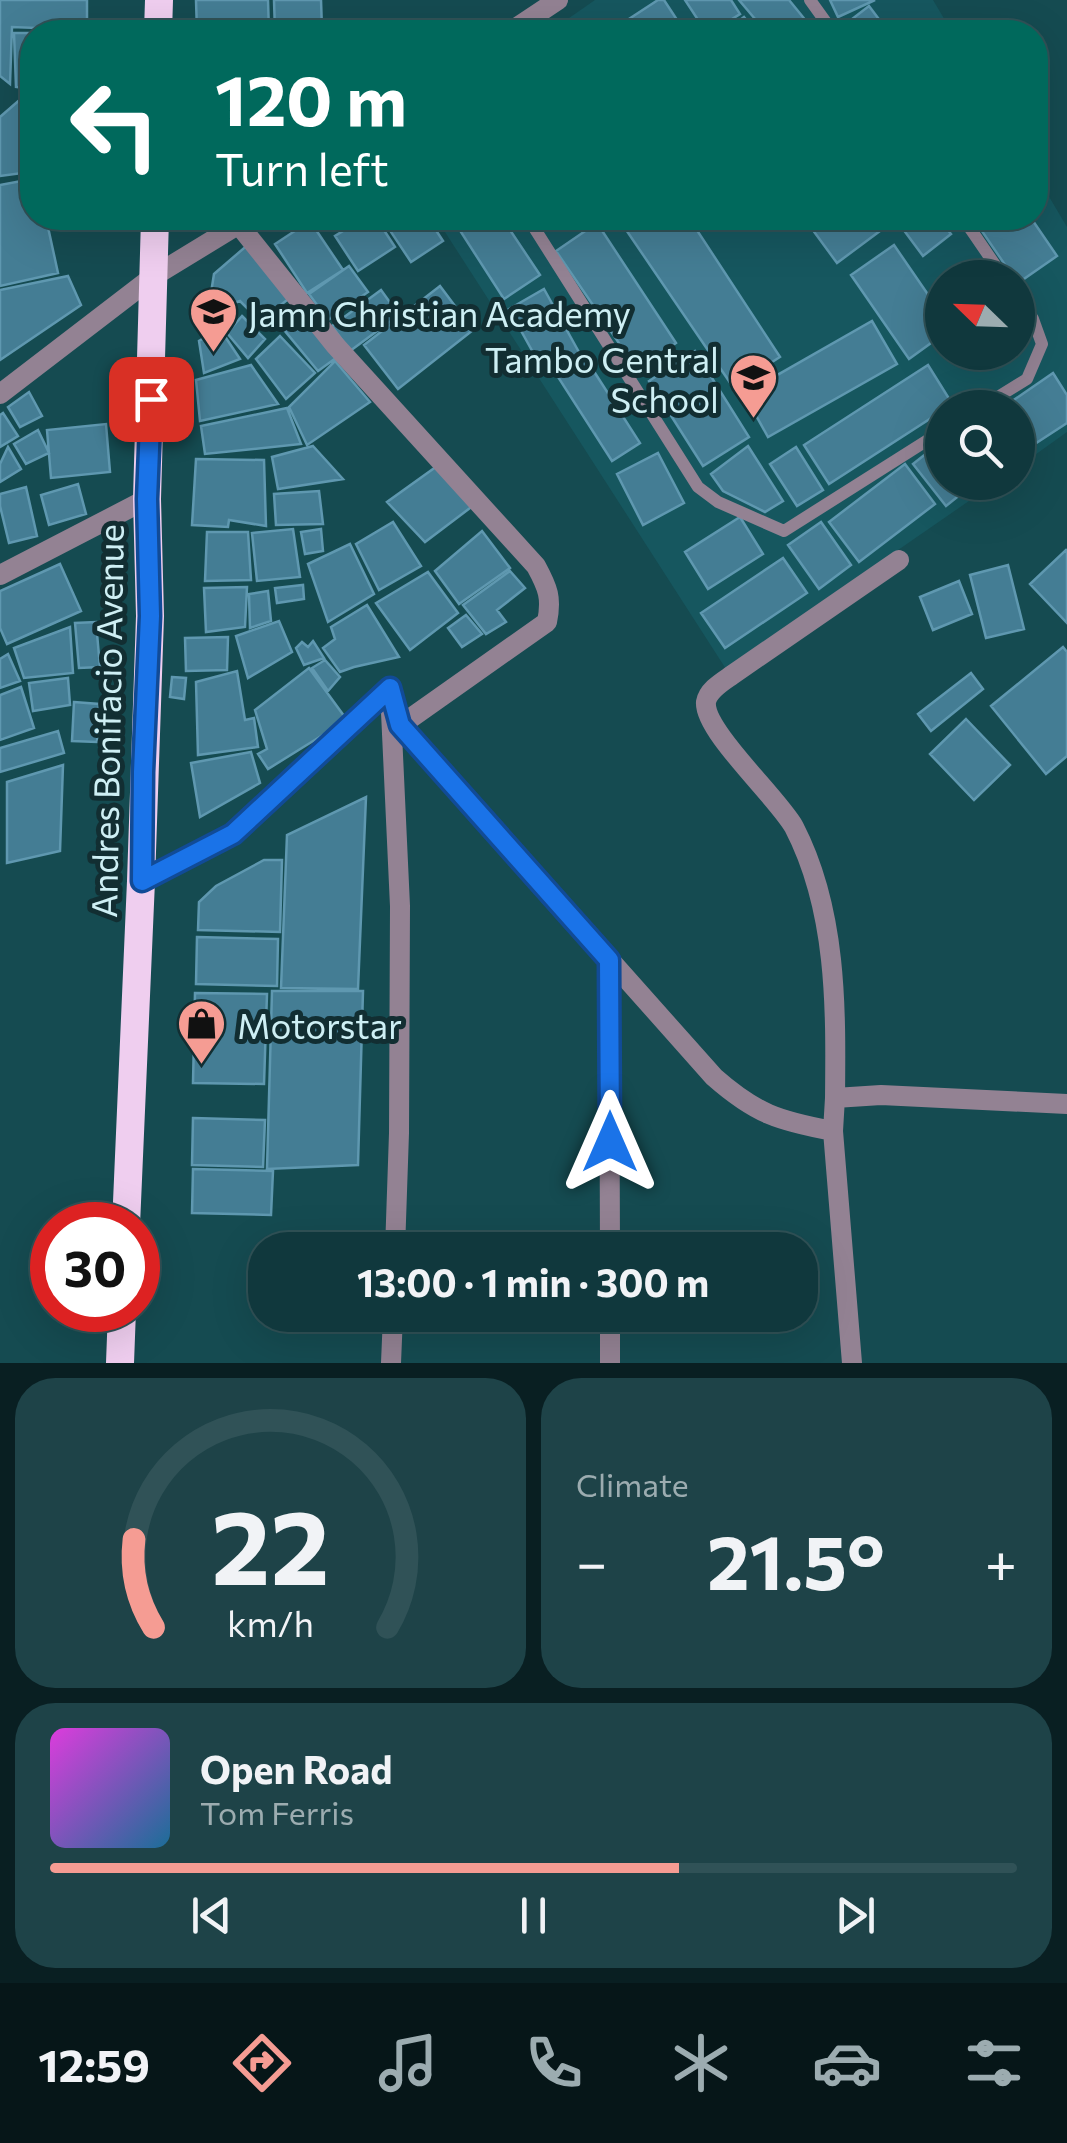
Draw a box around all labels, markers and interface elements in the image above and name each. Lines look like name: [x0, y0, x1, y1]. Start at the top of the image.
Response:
text: 120 m: [215, 55, 407, 140]
icon: left: [50, 60, 180, 190]
text: Turn left: [215, 140, 389, 195]
north arrow: [925, 260, 1035, 370]
map controls: [925, 260, 1035, 500]
school or university icon: Jamn Christian Academy: [187, 286, 239, 354]
place label: Jamn Christian Academy: [248, 291, 631, 334]
place label: Tambo Central School: [485, 337, 719, 420]
school or university icon: Tambo Central School: [728, 352, 780, 420]
pin: [109, 357, 194, 442]
icon: arrive: [124, 372, 179, 427]
button: search: [925, 390, 1035, 500]
street label: Andres Bonifacio Avenue: [81, 524, 131, 918]
shop icon: Motorstar: [176, 998, 228, 1066]
place label: Motorstar: [237, 1003, 402, 1046]
position arrow: [558, 1090, 662, 1194]
speed limit sign: 30: [30, 1202, 160, 1332]
text: 13:00 · 1 min · 300 m: [357, 1258, 709, 1305]
text: Climate: [576, 1464, 689, 1504]
text: 22: [211, 1479, 330, 1606]
text: 21.5°: [707, 1514, 885, 1605]
text: −: [576, 1527, 607, 1594]
text: +: [985, 1527, 1017, 1594]
text: km/h: [227, 1601, 314, 1644]
text: Open Road: [200, 1745, 393, 1792]
text: Tom Ferris: [200, 1792, 354, 1832]
icon: previous: [184, 1888, 239, 1943]
icon: pause: [506, 1888, 561, 1943]
icon: next: [828, 1888, 883, 1943]
icon: directions: [227, 2028, 297, 2098]
icon: music: [373, 2028, 443, 2098]
icon: phone: [519, 2028, 589, 2098]
icon: climate: [666, 2028, 736, 2098]
icon: car: [812, 2028, 882, 2098]
icon: filters: [959, 2028, 1029, 2098]
text: 12:59: [38, 2036, 150, 2091]

